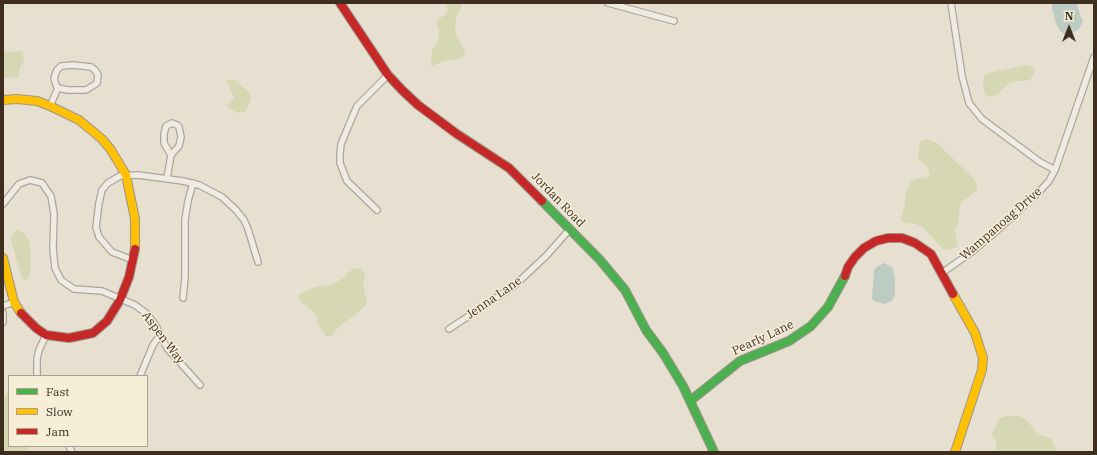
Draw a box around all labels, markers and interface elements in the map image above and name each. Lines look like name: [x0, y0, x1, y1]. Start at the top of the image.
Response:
north arrow: [1049, 8, 1089, 48]
text: N: [1065, 9, 1073, 23]
street label: Jordan Road: [528, 170, 588, 230]
street label: Wampanoag Drive: [957, 185, 1045, 263]
street label: Jenna Lane: [464, 274, 524, 322]
street label: Aspen Way: [139, 309, 187, 367]
street label: Pearly Lane: [730, 317, 796, 359]
legend: [8, 375, 148, 447]
text: Fast: [46, 384, 70, 399]
text: Slow: [46, 404, 73, 419]
text: Jam: [46, 424, 69, 439]

